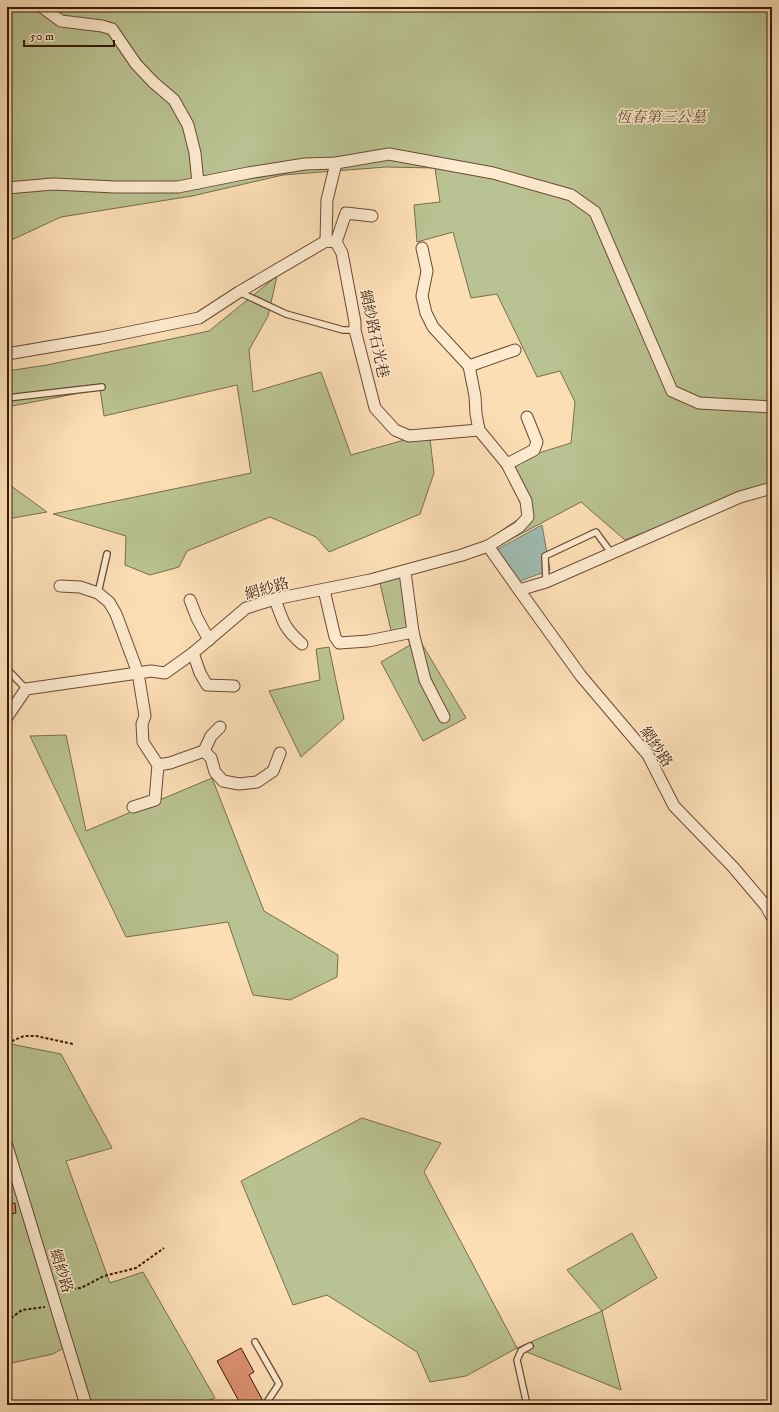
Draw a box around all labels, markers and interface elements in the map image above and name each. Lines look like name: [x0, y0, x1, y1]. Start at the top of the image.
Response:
scale bar: [24, 22, 114, 48]
text: 50 m: [30, 29, 54, 44]
park label: 恆春第三公墓: [616, 108, 709, 127]
street label: 網紗路石光巷: [355, 288, 393, 380]
street label: 網紗路: [243, 574, 291, 604]
street label: 網紗路: [636, 723, 676, 771]
street label: 網紗路: [45, 1247, 77, 1295]

